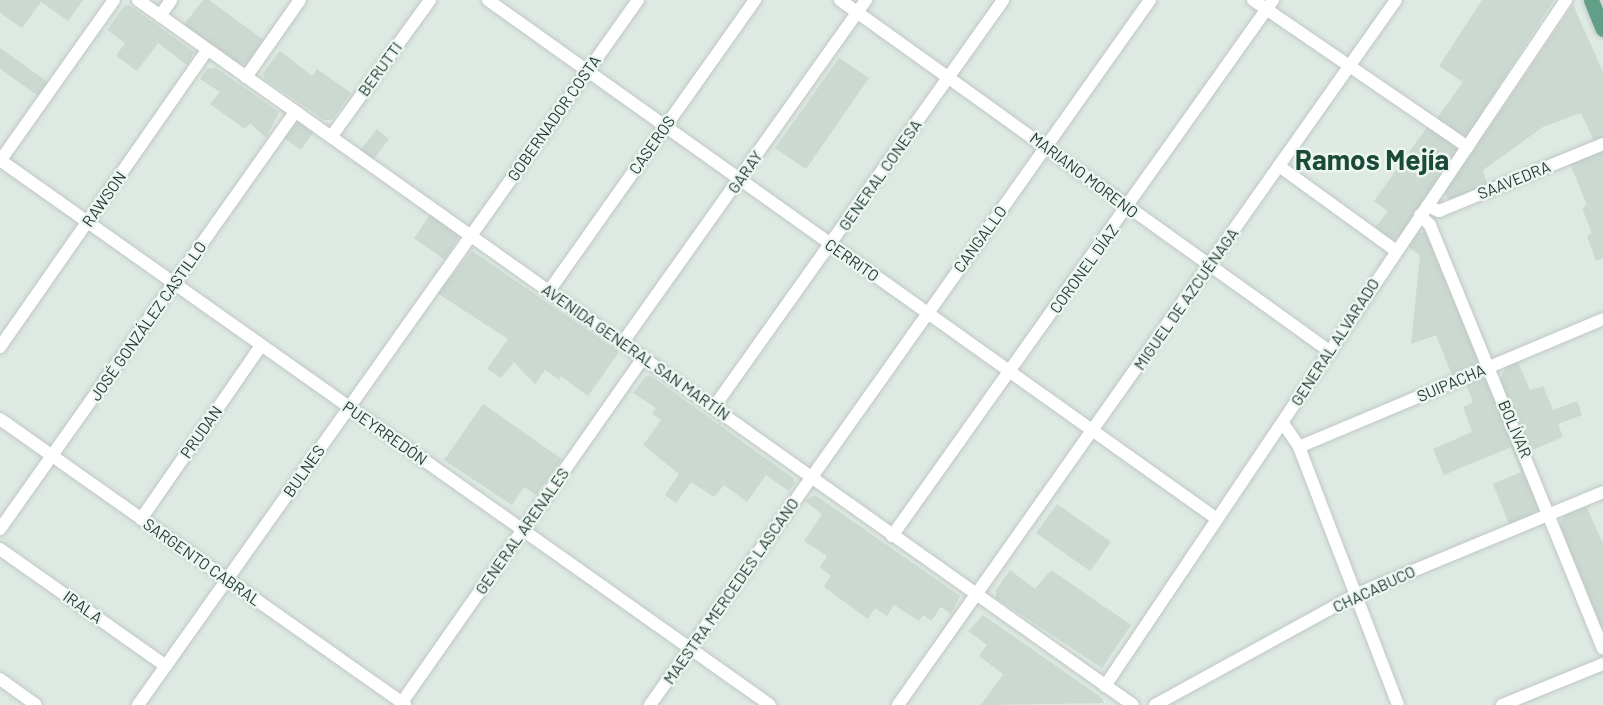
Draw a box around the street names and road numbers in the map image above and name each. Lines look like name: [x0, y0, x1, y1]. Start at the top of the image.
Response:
street label: BERUTTI: [354, 38, 406, 100]
street label: GOBERNADOR COSTA: [503, 51, 605, 185]
street label: CASEROS: [625, 112, 679, 178]
street label: GENERAL CONESA: [835, 116, 925, 234]
street label: MARIANO MORENO: [1026, 128, 1142, 222]
street label: GARAY: [724, 147, 766, 197]
street label: SAAVEDRA: [1475, 157, 1553, 203]
street label: RAWSON: [78, 168, 130, 230]
street label: CANGALLO: [949, 202, 1011, 276]
street label: CORONEL DÍAZ: [1045, 221, 1123, 317]
street label: MIGUEL DE AZCUÉNAGA: [1130, 224, 1242, 374]
street label: CERRITO: [821, 235, 883, 285]
street label: JOSÉ GONZÁLEZ CASTILLO: [86, 238, 210, 404]
street label: GENERAL ALVARADO: [1287, 275, 1383, 409]
street label: AVENIDA GENERAL SAN MARTÍN: [538, 279, 734, 425]
street label: SUIPACHA: [1414, 360, 1488, 406]
street label: PUEYRREDÓN: [339, 397, 431, 469]
street label: BOLÍVAR: [1494, 397, 1536, 461]
street label: PRUDAN: [176, 402, 226, 462]
street label: BULNES: [279, 441, 329, 501]
street label: GENERAL ARENALES: [471, 464, 573, 598]
street label: MAESTRA MERCEDES LASCANO: [659, 494, 803, 688]
street label: SARGENTO CABRAL: [139, 514, 265, 610]
street label: CHACABUCO: [1330, 561, 1418, 617]
street label: IRALA: [60, 587, 106, 627]

